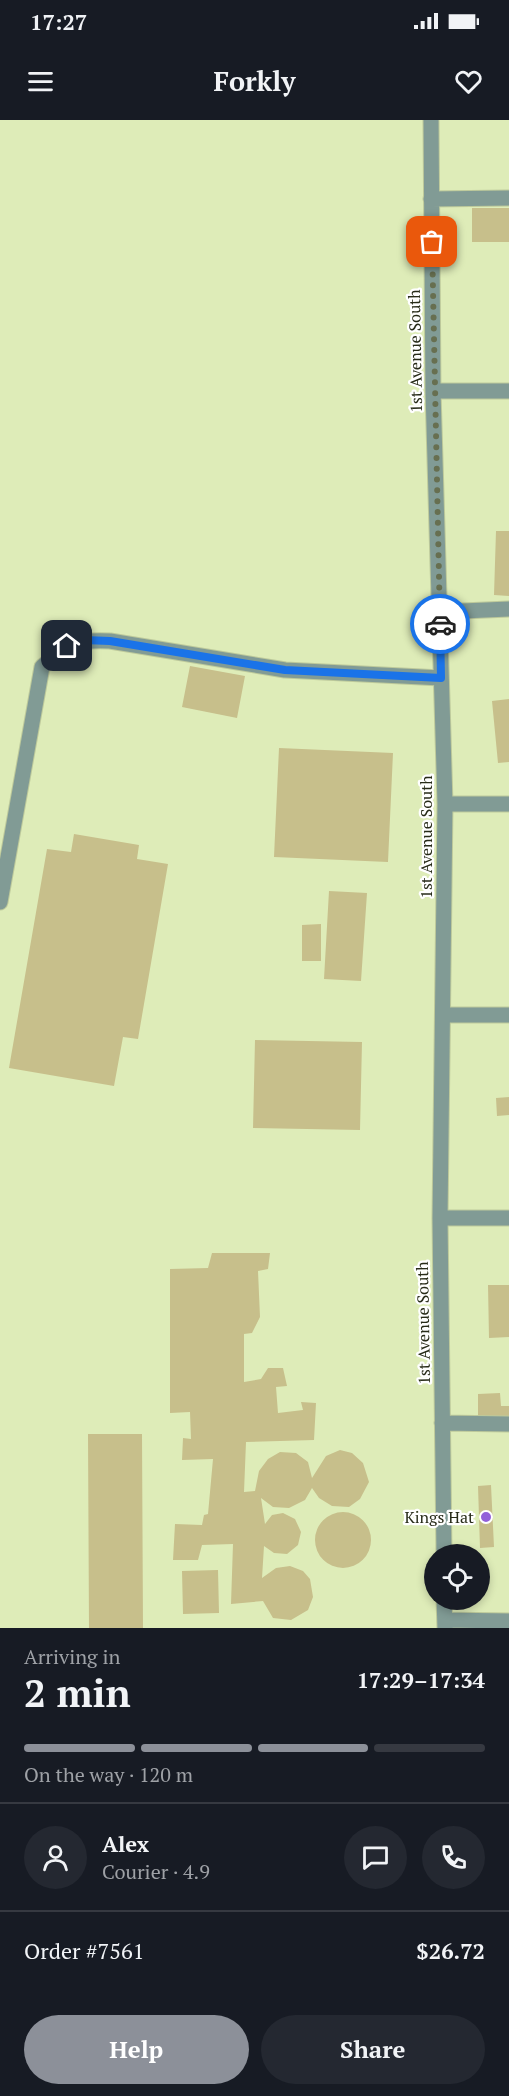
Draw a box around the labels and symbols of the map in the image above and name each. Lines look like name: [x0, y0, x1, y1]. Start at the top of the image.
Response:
pin: [406, 216, 457, 267]
street label: 1st Avenue South: [403, 289, 427, 413]
courier: [410, 594, 470, 654]
pin: [41, 620, 92, 671]
street label: 1st Avenue South: [415, 775, 437, 899]
street label: 1st Avenue South: [411, 1261, 435, 1385]
place label: Kings Hat: [404, 1506, 474, 1528]
marker: Kings Hat: [479, 1510, 493, 1524]

